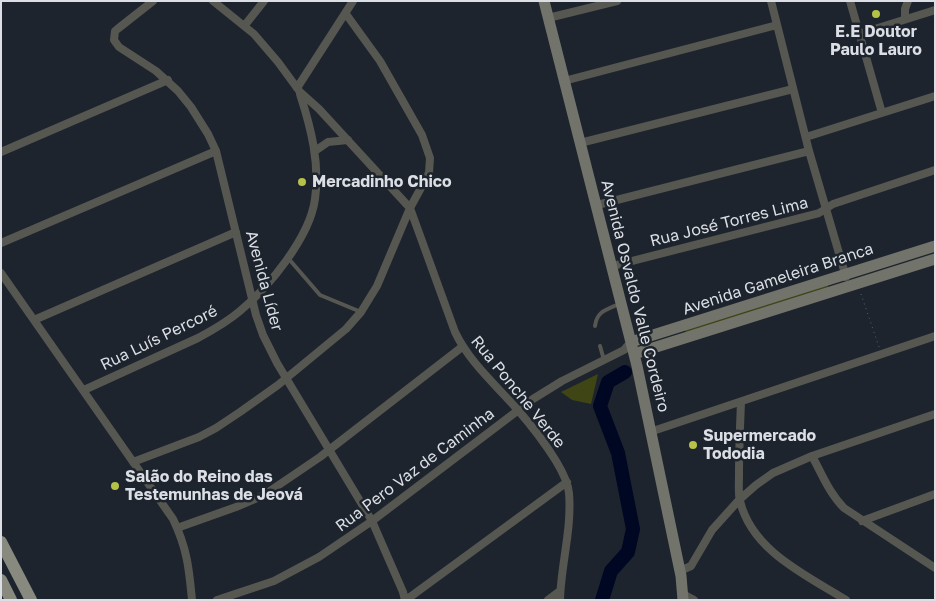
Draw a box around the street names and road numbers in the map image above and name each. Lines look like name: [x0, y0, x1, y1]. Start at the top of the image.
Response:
street label: Avenida Osvaldo Valle Cordeiro: [597, 178, 673, 414]
street label: Rua José Torres Lima: [648, 193, 810, 251]
street label: Avenida Líder: [241, 229, 287, 333]
street label: Avenida Gameleira Branca: [680, 239, 876, 319]
street label: Rua Luís Percoré: [97, 301, 221, 375]
street label: Rua Ponche Verde: [467, 332, 569, 452]
street label: Rua Pero Vaz de Caminha: [332, 404, 498, 536]

